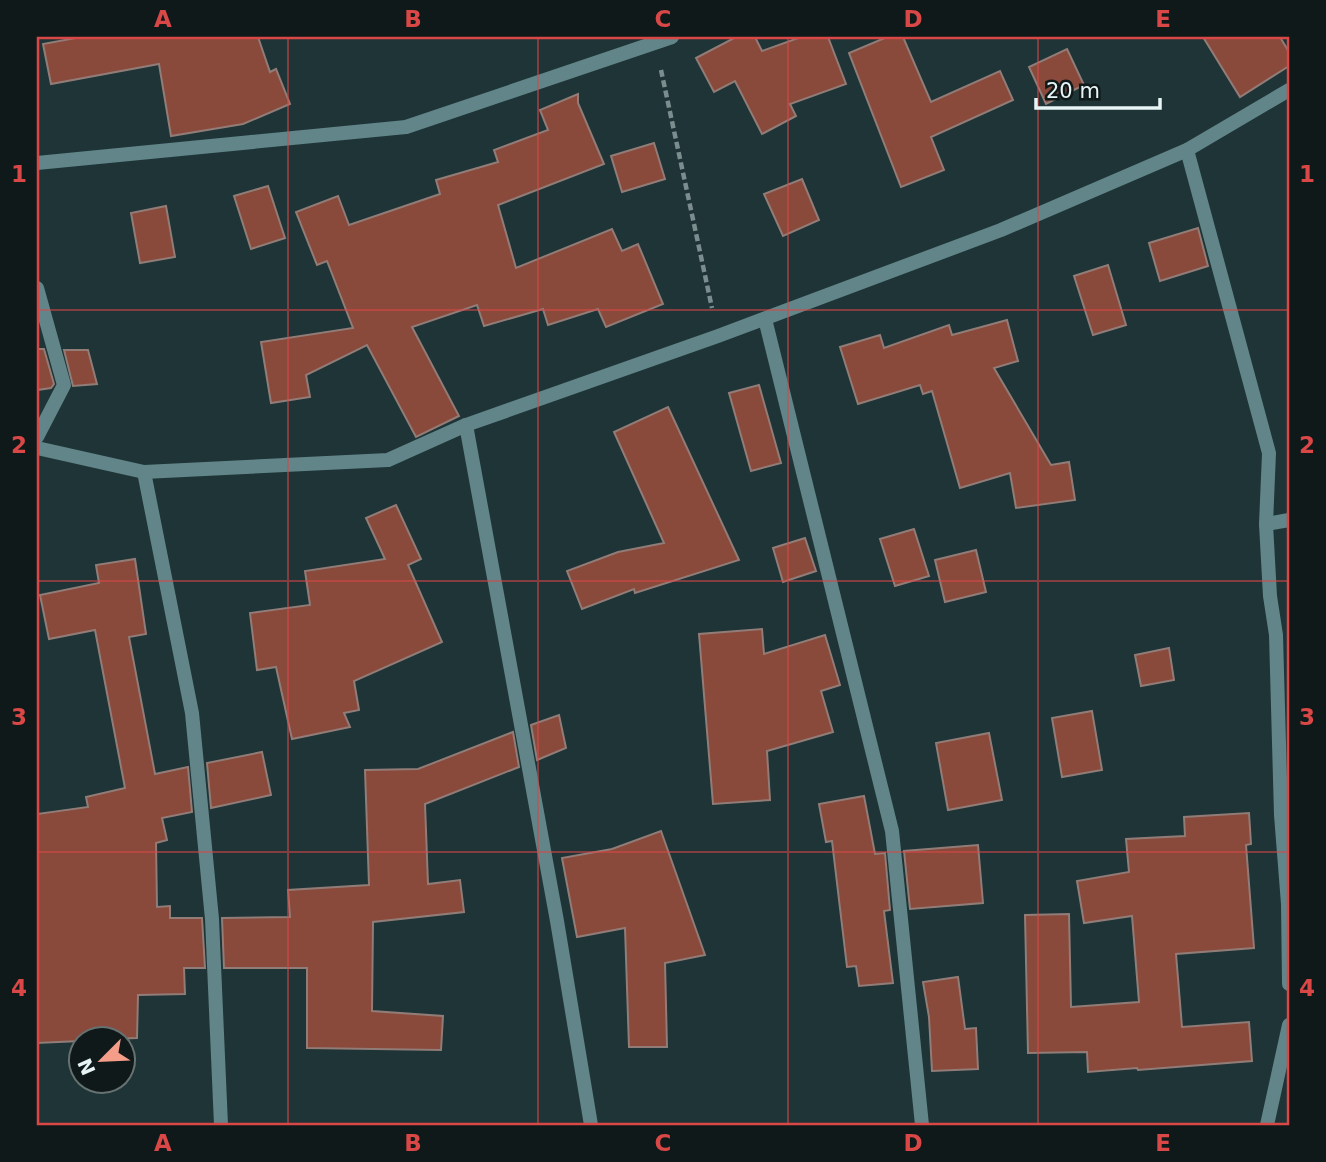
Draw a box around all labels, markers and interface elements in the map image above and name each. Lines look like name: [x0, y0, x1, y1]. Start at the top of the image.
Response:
text: A: [154, 6, 172, 32]
text: B: [404, 6, 422, 32]
text: C: [655, 6, 671, 32]
text: D: [903, 6, 923, 32]
text: E: [1155, 6, 1171, 32]
scale bar: [1036, 66, 1160, 110]
text: 20 m: [1046, 79, 1100, 103]
text: 1: [11, 161, 27, 187]
text: 1: [1299, 161, 1315, 187]
text: 2: [11, 432, 27, 458]
text: 2: [1299, 432, 1315, 458]
text: 3: [11, 704, 27, 730]
text: 3: [1299, 704, 1315, 730]
text: 4: [11, 975, 27, 1001]
text: 4: [1299, 975, 1315, 1001]
north arrow: [66, 1026, 136, 1096]
text: N: [73, 1055, 100, 1079]
text: A: [154, 1130, 172, 1156]
text: B: [404, 1130, 422, 1156]
text: C: [655, 1130, 671, 1156]
text: D: [903, 1130, 923, 1156]
text: E: [1155, 1130, 1171, 1156]

